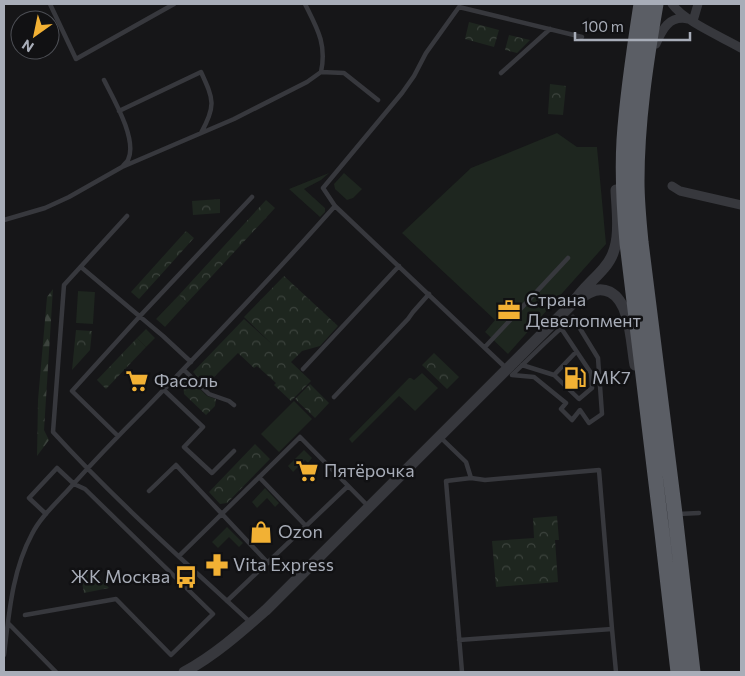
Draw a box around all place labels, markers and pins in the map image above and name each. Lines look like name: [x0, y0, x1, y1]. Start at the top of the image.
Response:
place label: Страна Девелопмент: [526, 288, 642, 331]
office icon: Страна Девелопмент: [496, 297, 522, 323]
fuel station icon: МК7: [562, 365, 588, 391]
place label: МК7: [592, 366, 631, 388]
supermarket icon: Фасоль: [124, 368, 150, 394]
place label: Фасоль: [154, 369, 218, 391]
supermarket icon: Пятёрочка: [294, 458, 320, 484]
place label: Пятёрочка: [324, 459, 415, 481]
shop icon: Ozon: [248, 519, 274, 545]
place label: Ozon: [278, 520, 323, 542]
pharmacy icon: Vita Express: [204, 552, 230, 578]
place label: Vita Express: [233, 553, 334, 575]
bus stop icon: ЖК Москва: [173, 564, 199, 590]
place label: ЖК Москва: [71, 565, 170, 587]

